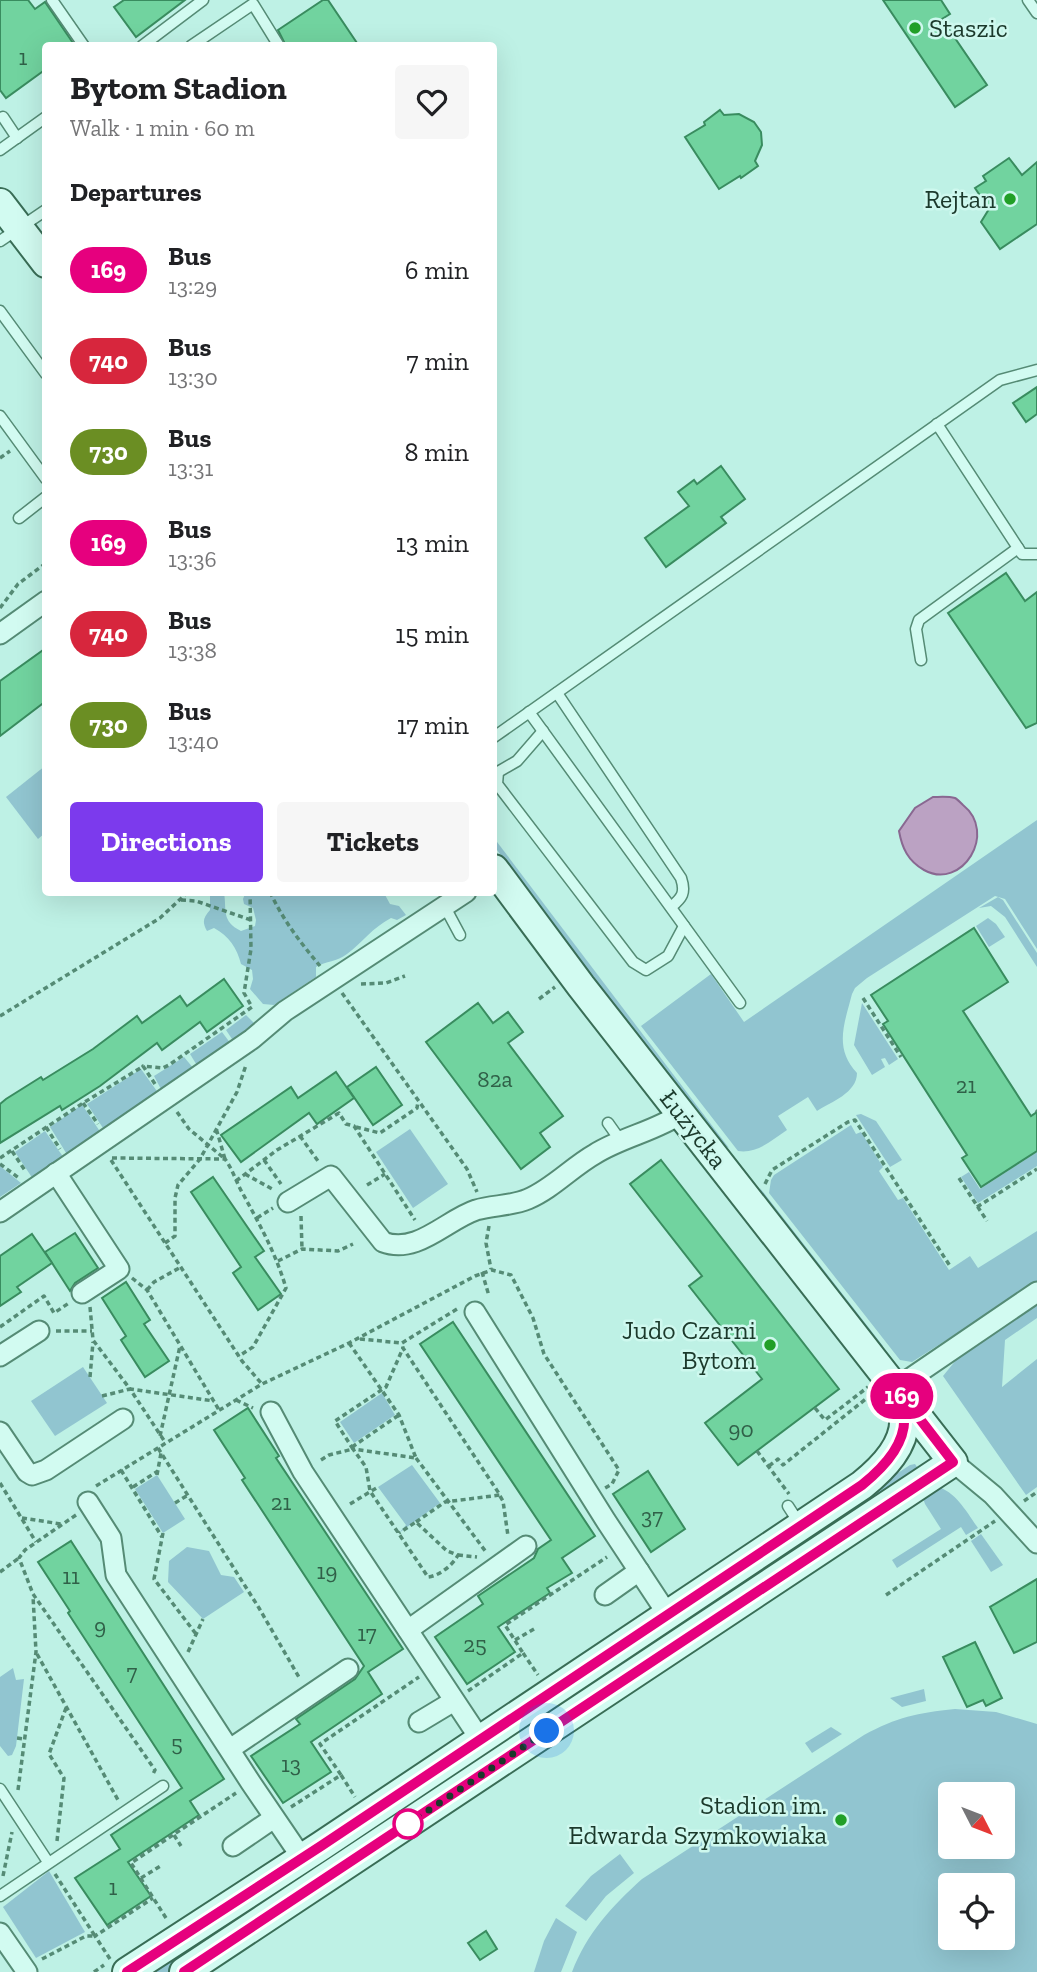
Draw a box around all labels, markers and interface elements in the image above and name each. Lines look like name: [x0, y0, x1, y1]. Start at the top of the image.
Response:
place label: Staszic: [929, 12, 1008, 44]
marker: Staszic: [907, 20, 923, 36]
house number: 1: [19, 43, 28, 71]
button: heart: [395, 65, 469, 139]
text: Bytom Stadion: [70, 68, 287, 107]
text: Walk · 1 min · 60 m: [70, 114, 255, 142]
text: Departures: [70, 176, 202, 208]
place label: Rejtan: [924, 183, 996, 215]
marker: Rejtan: [1002, 191, 1018, 207]
text: Bus: [168, 240, 211, 272]
text: 6 min: [405, 254, 469, 286]
text: 169: [91, 255, 126, 284]
text: 13:29: [168, 272, 217, 300]
text: Bus: [168, 331, 211, 363]
text: 7 min: [406, 345, 469, 377]
text: 740: [89, 346, 128, 375]
text: 13:30: [168, 363, 218, 391]
text: Bus: [168, 422, 211, 454]
text: 8 min: [404, 436, 469, 468]
text: 730: [89, 437, 128, 466]
text: 13:31: [168, 454, 213, 482]
text: Bus: [168, 513, 211, 545]
text: 13 min: [396, 527, 469, 559]
text: 169: [91, 528, 126, 557]
text: 13:36: [168, 545, 217, 573]
text: Bus: [168, 604, 211, 636]
text: 15 min: [395, 618, 469, 650]
text: 740: [89, 619, 128, 648]
text: 13:38: [168, 636, 217, 664]
text: Bus: [168, 695, 211, 727]
text: 17 min: [397, 709, 469, 741]
text: 730: [89, 710, 128, 739]
text: 13:40: [168, 727, 219, 755]
button: Directions: [70, 802, 263, 882]
button: Tickets: [277, 802, 469, 882]
house number: 82a: [477, 1065, 513, 1093]
house number: 21: [956, 1071, 976, 1099]
street label: Łużycka: [653, 1083, 735, 1175]
place label: Judo Czarni Bytom: [622, 1314, 757, 1376]
marker: Judo Czarni Bytom: [762, 1337, 778, 1353]
line badge: 169: [862, 1373, 942, 1419]
text: 169: [884, 1381, 920, 1410]
house number: 90: [728, 1415, 754, 1443]
house number: 21: [271, 1488, 291, 1516]
house number: 37: [641, 1502, 663, 1530]
house number: 19: [316, 1557, 338, 1585]
house number: 11: [62, 1562, 80, 1590]
house number: 9: [94, 1612, 106, 1640]
house number: 17: [357, 1619, 377, 1647]
house number: 25: [463, 1630, 487, 1658]
house number: 7: [127, 1658, 138, 1686]
your location: [529, 1713, 564, 1748]
house number: 5: [171, 1729, 183, 1757]
house number: 13: [281, 1750, 301, 1778]
north arrow: [938, 1782, 1015, 1858]
map controls: [938, 1782, 1015, 1950]
place label: Stadion im. Edwarda Szymkowiaka: [568, 1789, 827, 1851]
unlabelled marker: [393, 1809, 423, 1839]
marker: Stadion im. Edwarda Szymkowiaka: [833, 1812, 849, 1828]
house number: 1: [109, 1873, 118, 1901]
button: locate: [938, 1873, 1015, 1950]

